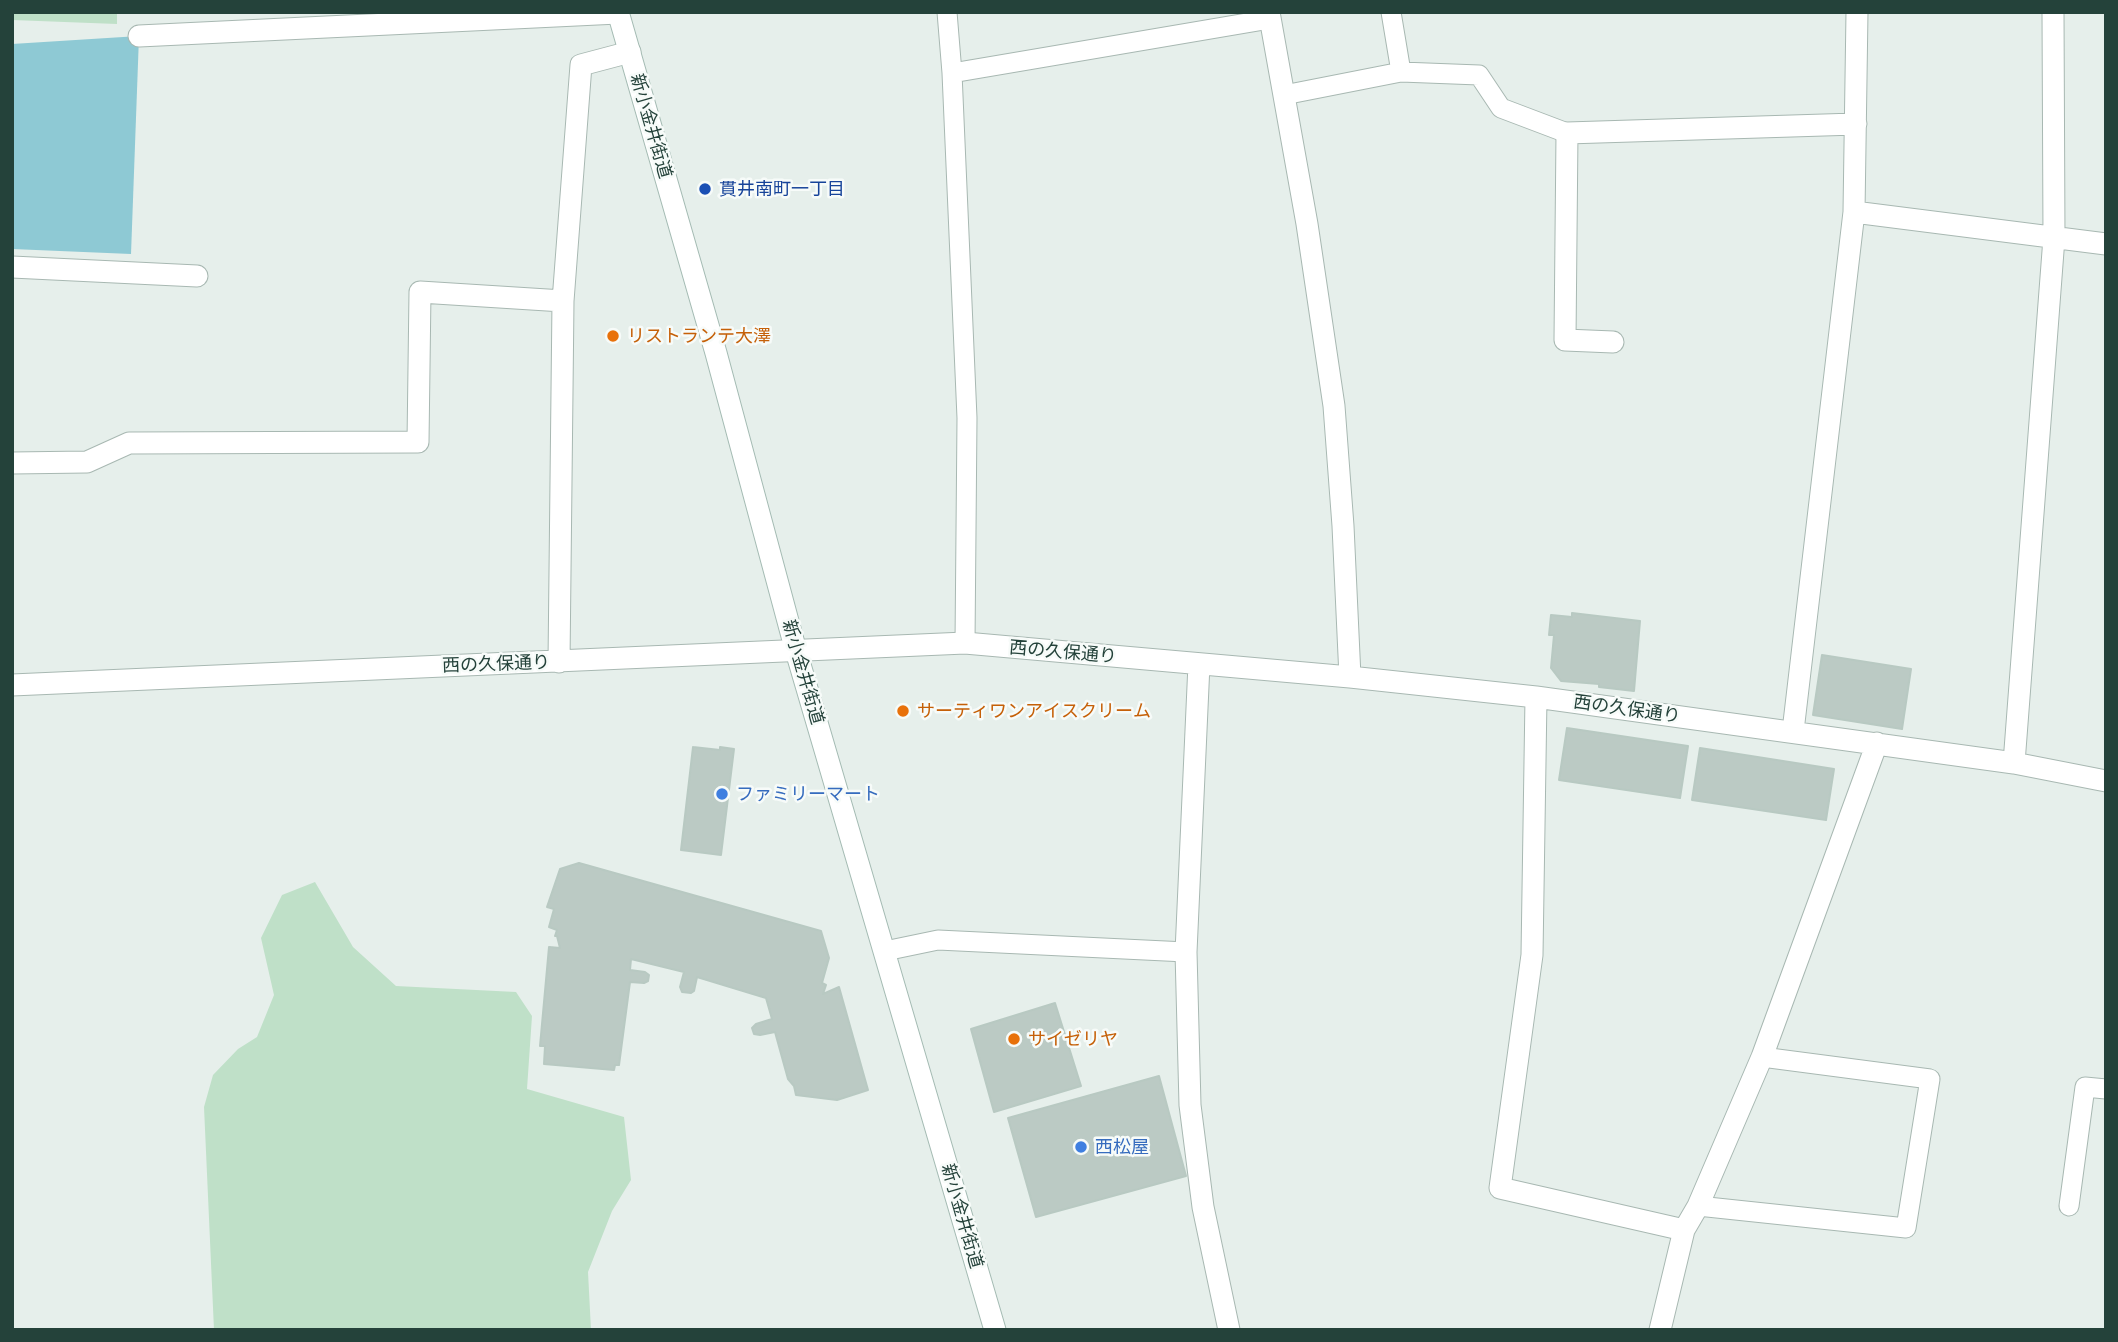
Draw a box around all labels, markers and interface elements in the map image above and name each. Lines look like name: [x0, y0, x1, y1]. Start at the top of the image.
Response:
street label: 新小金井街道: [626, 71, 676, 181]
place label: 貫井南町一丁目: [719, 178, 845, 200]
marker: 貫井南町一丁目: [697, 181, 713, 197]
place label: リストランテ大澤: [627, 325, 771, 347]
marker: リストランテ大澤: [605, 328, 621, 344]
street label: 新小金井街道: [778, 617, 828, 727]
street label: 西の久保通り: [1008, 637, 1118, 667]
street label: 西の久保通り: [442, 651, 550, 677]
street label: 西の久保通り: [1572, 691, 1682, 727]
place label: サーティワンアイスクリーム: [917, 700, 1151, 722]
marker: サーティワンアイスクリーム: [895, 703, 911, 719]
place label: ファミリーマート: [736, 783, 880, 805]
marker: ファミリーマート: [714, 786, 730, 802]
place label: サイゼリヤ: [1028, 1028, 1118, 1050]
marker: サイゼリヤ: [1006, 1031, 1022, 1047]
place label: 西松屋: [1095, 1136, 1149, 1158]
marker: 西松屋: [1073, 1139, 1089, 1155]
street label: 新小金井街道: [937, 1161, 987, 1271]

